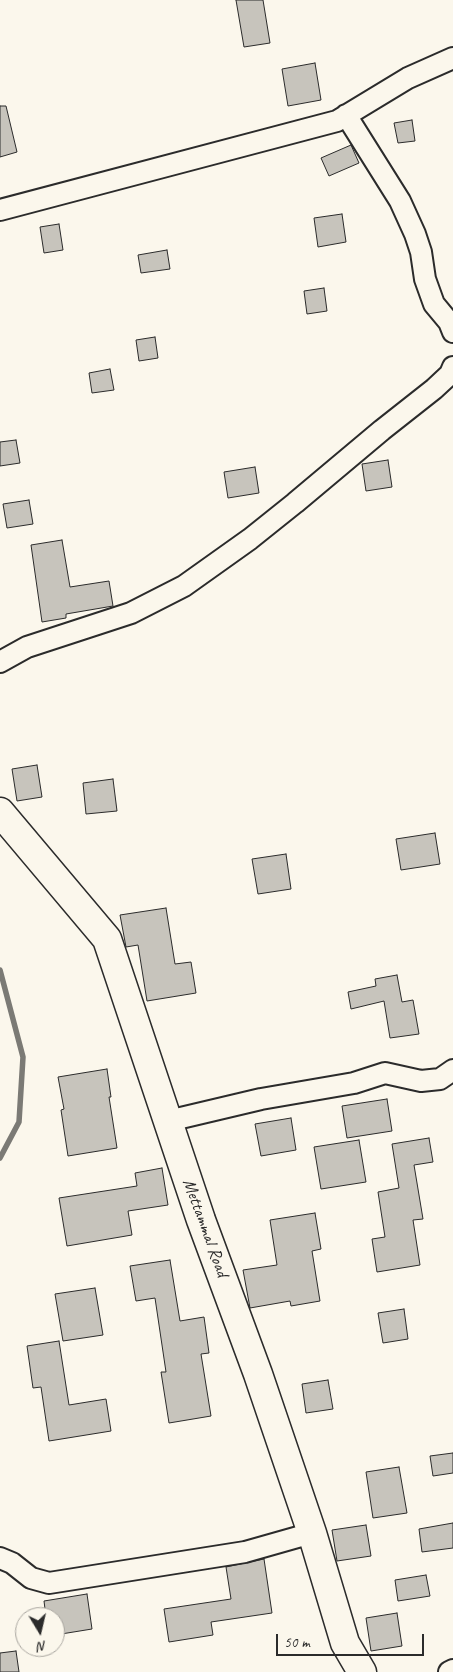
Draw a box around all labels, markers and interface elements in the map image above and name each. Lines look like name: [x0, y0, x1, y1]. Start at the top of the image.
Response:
street label: Mettammal Road: [177, 1176, 233, 1280]
north arrow: [15, 1607, 65, 1657]
scale bar: [278, 1624, 426, 1656]
text: 50 m: [284, 1633, 310, 1652]
text: N: [37, 1637, 48, 1655]

